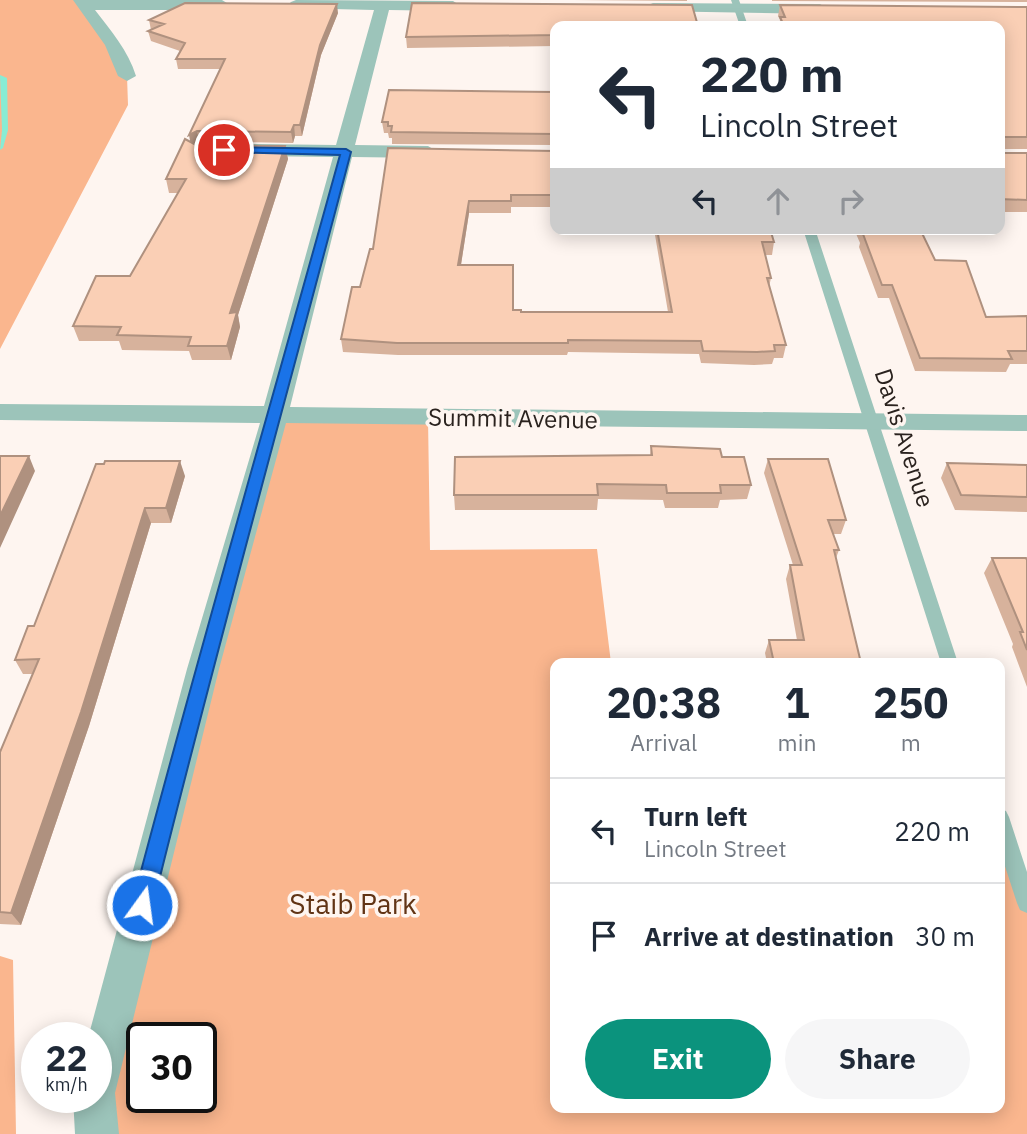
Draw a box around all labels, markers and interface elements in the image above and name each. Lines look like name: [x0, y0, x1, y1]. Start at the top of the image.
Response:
text: 220 m: [700, 42, 844, 105]
icon: left: [585, 49, 676, 140]
text: Lincoln Street: [700, 104, 898, 146]
pin: [194, 120, 254, 180]
icon: arrive: [205, 131, 243, 169]
icon: left: [686, 182, 724, 220]
icon: ahead: [759, 182, 797, 220]
icon: right: [832, 182, 870, 220]
street label: Davis Avenue: [867, 364, 942, 511]
street label: Summit Avenue: [428, 401, 598, 435]
text: 20:38: [606, 675, 721, 730]
text: 1: [784, 675, 810, 730]
text: 250: [873, 675, 949, 730]
text: Arrival: [630, 727, 697, 757]
text: min: [778, 727, 816, 757]
text: m: [901, 727, 921, 757]
text: Turn left: [644, 799, 747, 833]
icon: left: [585, 812, 623, 850]
text: 220 m: [894, 814, 970, 848]
text: Lincoln Street: [644, 833, 787, 863]
position arrow: [105, 868, 179, 942]
park label: Staib Park: [289, 885, 417, 922]
icon: arrive: [585, 917, 623, 955]
text: Arrive at destination: [644, 919, 894, 953]
text: 30 m: [915, 919, 975, 953]
button: Exit: [585, 1019, 771, 1099]
button: Share: [785, 1019, 970, 1099]
speed limit sign: 30: [126, 1022, 217, 1113]
text: 22: [45, 1035, 88, 1081]
text: km/h: [45, 1073, 88, 1096]

